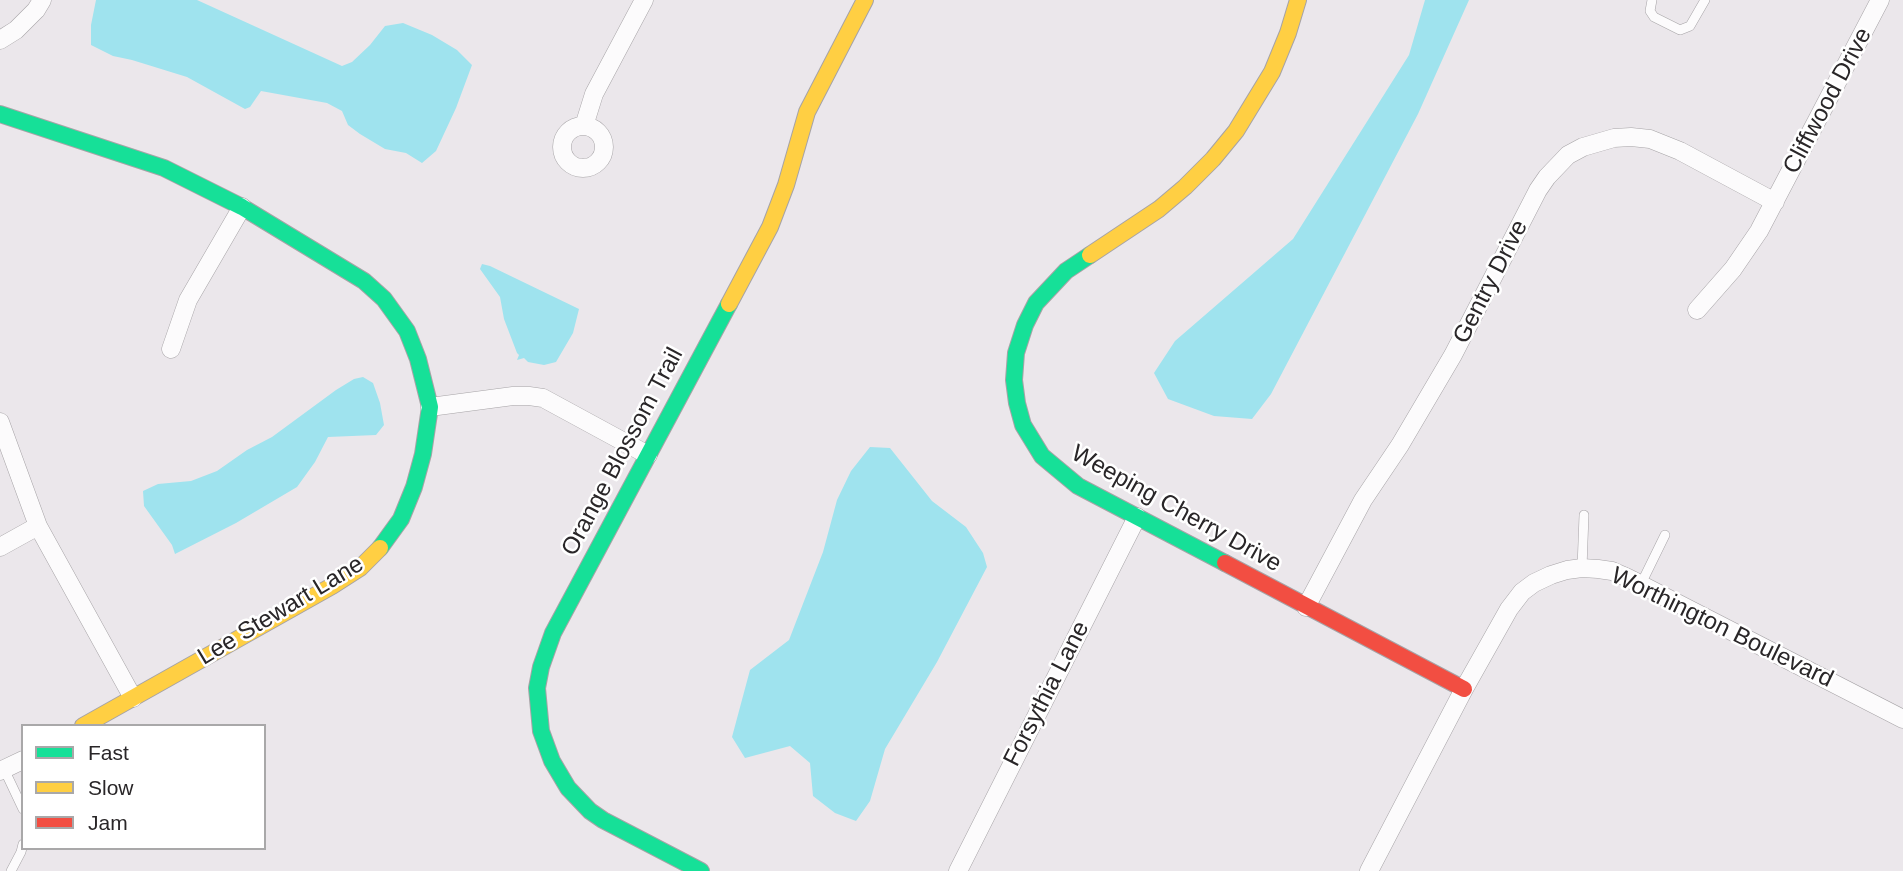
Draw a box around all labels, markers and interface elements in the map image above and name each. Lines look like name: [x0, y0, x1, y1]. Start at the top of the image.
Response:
street label: Cliffwood Drive: [1778, 23, 1878, 179]
street label: Gentry Drive: [1448, 215, 1534, 349]
street label: Orange Blossom Trail: [556, 343, 690, 561]
street label: Weeping Cherry Drive: [1066, 439, 1286, 579]
street label: Lee Stewart Lane: [193, 550, 369, 672]
street label: Worthington Boulevard: [1606, 562, 1838, 694]
street label: Forsythia Lane: [998, 617, 1096, 771]
legend: [21, 724, 266, 850]
text: Fast: [88, 741, 129, 764]
text: Slow: [88, 776, 134, 799]
text: Jam: [88, 811, 128, 834]

